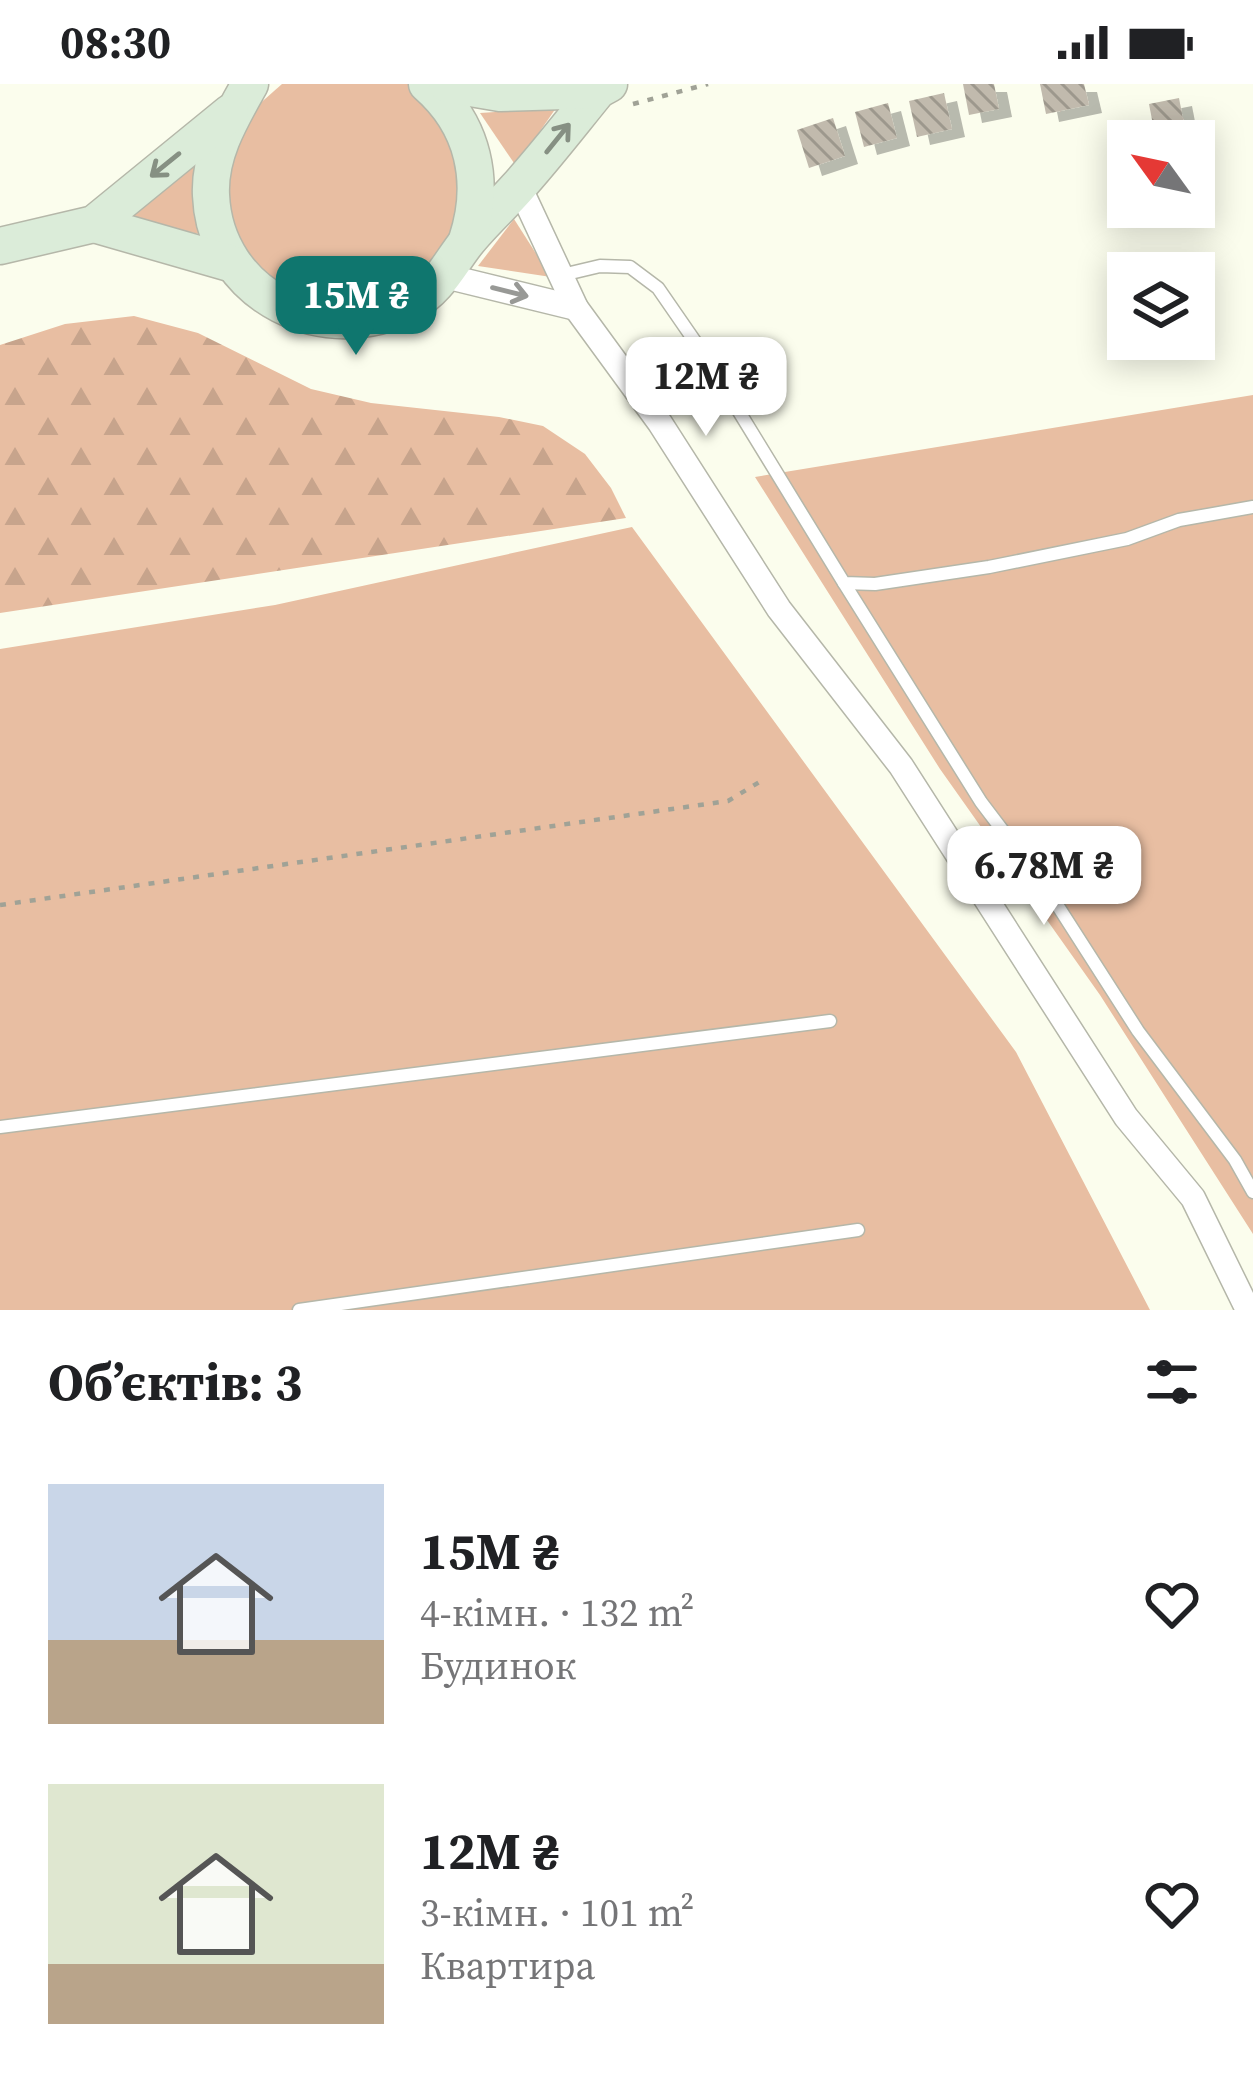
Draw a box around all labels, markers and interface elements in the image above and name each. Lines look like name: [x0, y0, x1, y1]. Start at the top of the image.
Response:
text: 08:30: [60, 11, 171, 73]
north arrow: [1107, 120, 1215, 228]
map controls: [1107, 120, 1215, 360]
one-way arrow: [544, 123, 572, 154]
one-way arrow: [149, 151, 181, 178]
button: layers: [1107, 252, 1215, 360]
pin: 15M ₴: [272, 256, 440, 358]
text: 15M ₴: [303, 268, 409, 321]
one-way arrow: [491, 282, 529, 304]
pin: 12M ₴: [622, 337, 790, 439]
text: 12M ₴: [653, 349, 759, 402]
pin: 6.78M ₴: [933, 826, 1155, 928]
text: 6.78M ₴: [974, 838, 1114, 891]
text: Об’єктів: 3: [48, 1347, 302, 1417]
icon: filters: [1139, 1349, 1205, 1415]
text: 15M ₴: [420, 1516, 560, 1586]
icon: home: [144, 1532, 288, 1676]
icon: heart: [1139, 1571, 1205, 1637]
text: 4-кімн. · 132 m²: [420, 1586, 694, 1639]
text: Будинок: [420, 1639, 576, 1692]
text: 12M ₴: [420, 1816, 560, 1886]
icon: home: [144, 1832, 288, 1976]
icon: heart: [1139, 1871, 1205, 1937]
text: 3-кімн. · 101 m²: [420, 1886, 694, 1939]
text: Квартира: [420, 1939, 595, 1992]

